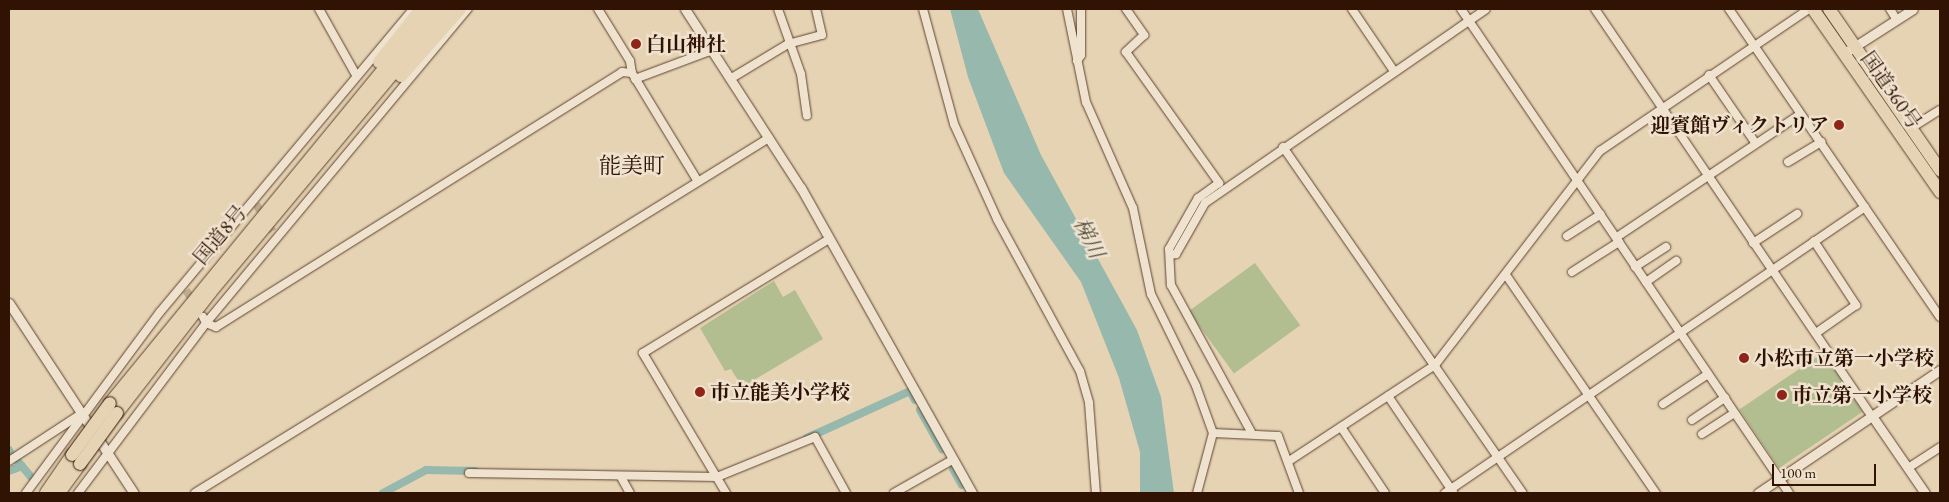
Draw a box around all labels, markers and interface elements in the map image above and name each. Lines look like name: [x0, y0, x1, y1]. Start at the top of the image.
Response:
place label: 白山神社: [646, 32, 726, 56]
marker: 白山神社: [630, 38, 642, 50]
street label: 国道360号: [1856, 47, 1926, 133]
place label: 迎賓館ヴィクトリア: [1649, 113, 1829, 137]
marker: 迎賓館ヴィクトリア: [1833, 119, 1845, 131]
district label: 能美町: [599, 153, 665, 179]
street label: 国道8号: [188, 201, 252, 269]
water label: 梯川: [1068, 214, 1110, 262]
place label: 小松市立第一小学校: [1754, 346, 1934, 370]
marker: 小松市立第一小学校: [1738, 352, 1750, 364]
place label: 市立能美小学校: [710, 380, 850, 404]
place label: 市立第一小学校: [1792, 383, 1932, 407]
marker: 市立能美小学校: [694, 386, 706, 398]
marker: 市立第一小学校: [1776, 389, 1788, 401]
scale bar: [1774, 454, 1878, 486]
text: 100 m: [1780, 463, 1816, 482]

